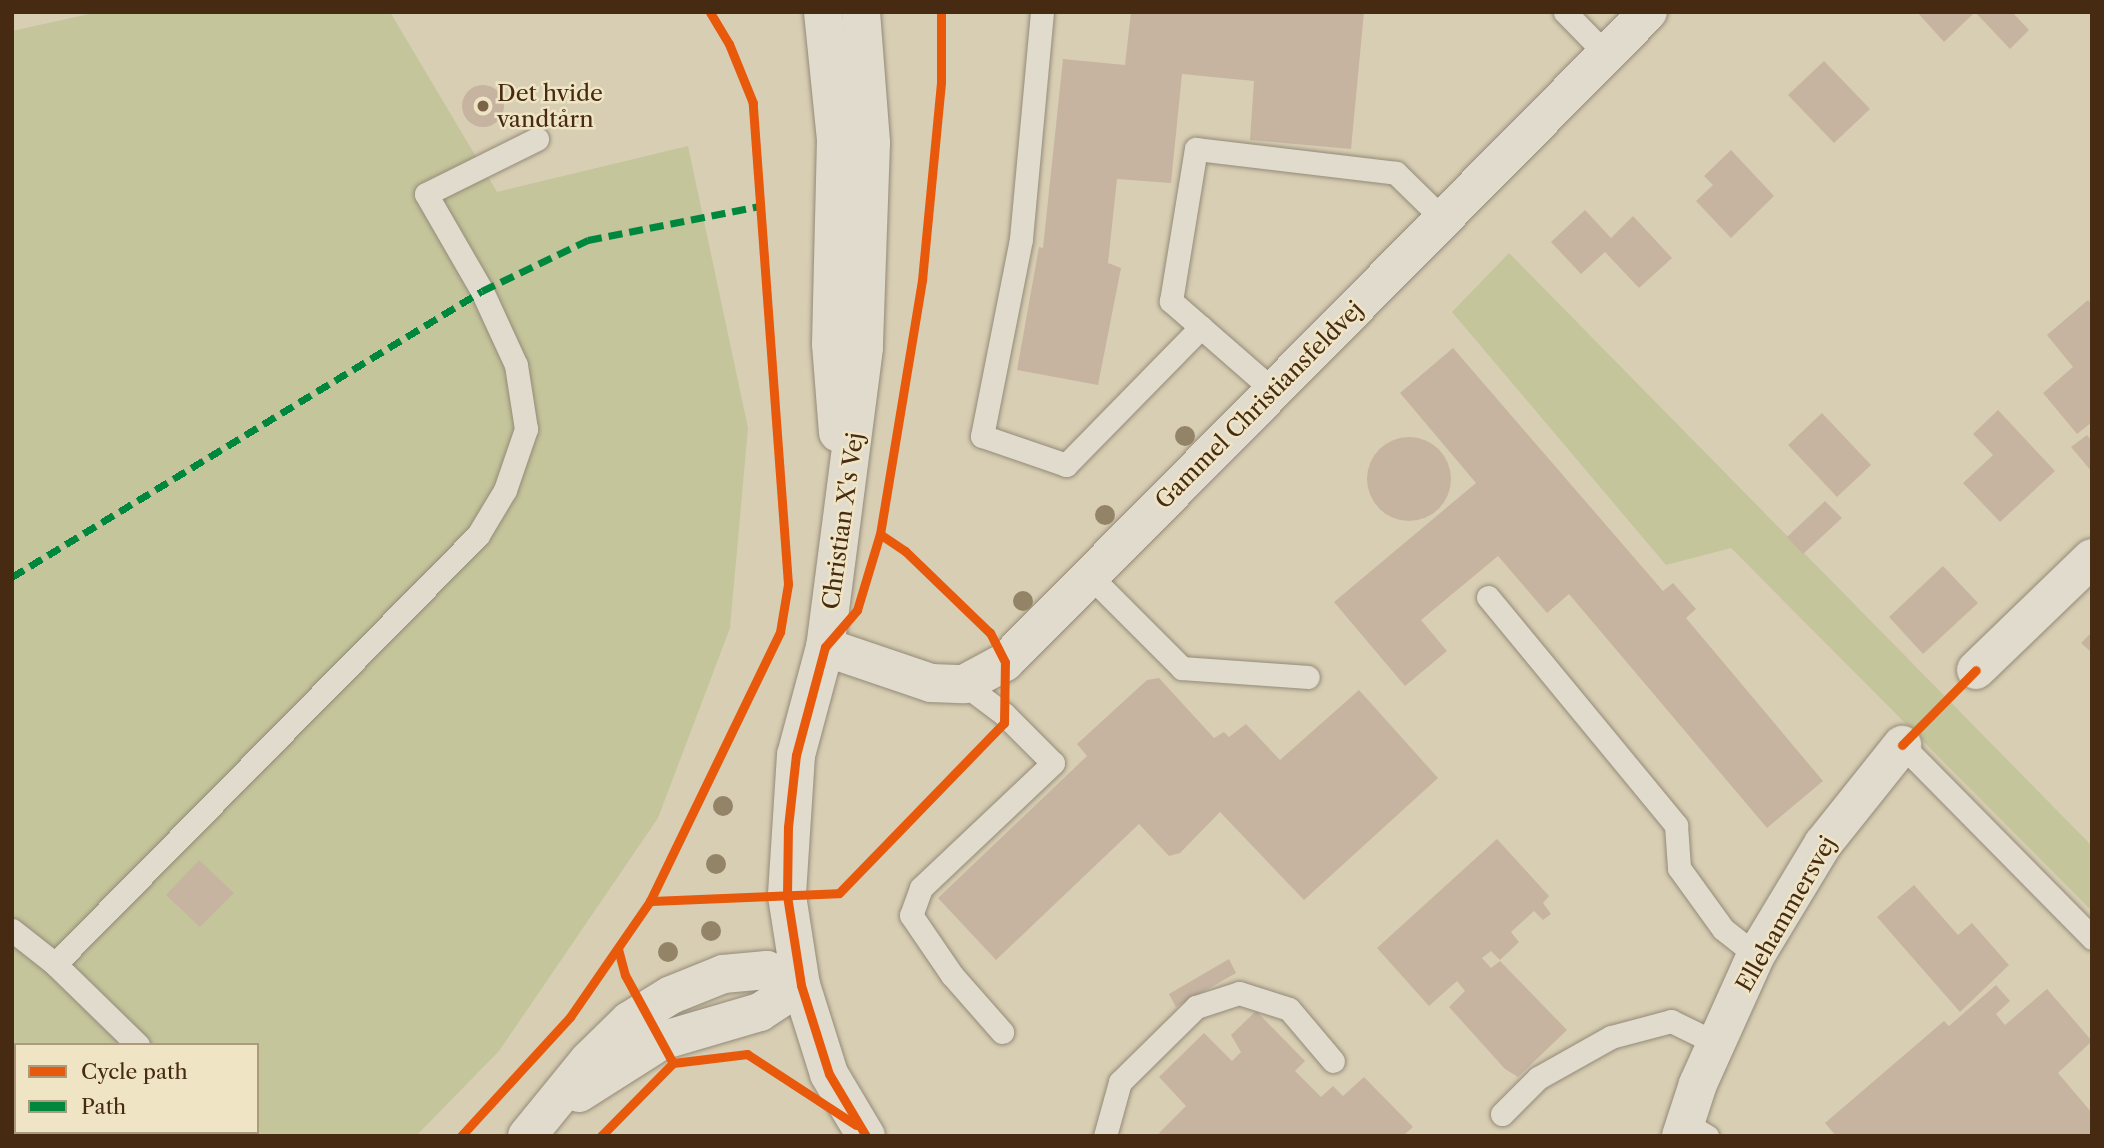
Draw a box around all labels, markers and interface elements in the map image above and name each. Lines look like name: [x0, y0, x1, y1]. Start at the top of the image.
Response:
place label: Det hvide vandtårn: [497, 79, 603, 133]
marker: Det hvide vandtårn: [475, 98, 491, 114]
street label: Gammel Christiansfeldvej: [1149, 295, 1369, 515]
street label: Christian X's Vej: [817, 430, 869, 612]
street label: Ellehammersvej: [1730, 831, 1842, 997]
legend: [14, 1043, 259, 1134]
text: Cycle path: [81, 1059, 188, 1084]
text: Path: [81, 1094, 126, 1119]

